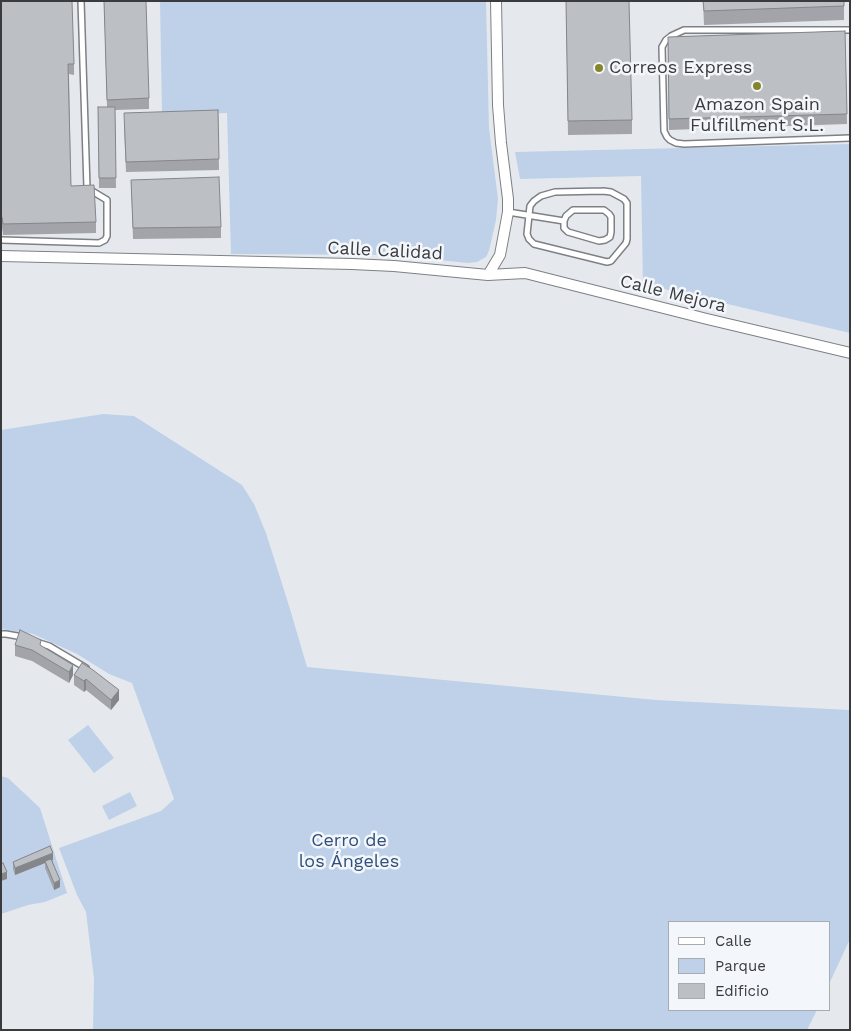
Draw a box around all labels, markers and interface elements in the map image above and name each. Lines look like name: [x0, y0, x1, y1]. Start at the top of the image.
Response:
place label: Correos Express: [609, 57, 752, 79]
marker: Correos Express: [593, 62, 605, 74]
marker: Amazon Spain Fulfillment S.L.: [751, 80, 763, 92]
place label: Amazon Spain Fulfillment S.L.: [690, 94, 824, 136]
street label: Calle Calidad: [327, 237, 443, 265]
street label: Calle Mejora: [618, 270, 728, 318]
park label: Cerro de los Ángeles: [299, 830, 399, 872]
legend: [668, 921, 831, 1011]
text: Calle: [715, 932, 752, 950]
text: Parque: [715, 957, 766, 975]
text: Edificio: [715, 982, 769, 1000]

